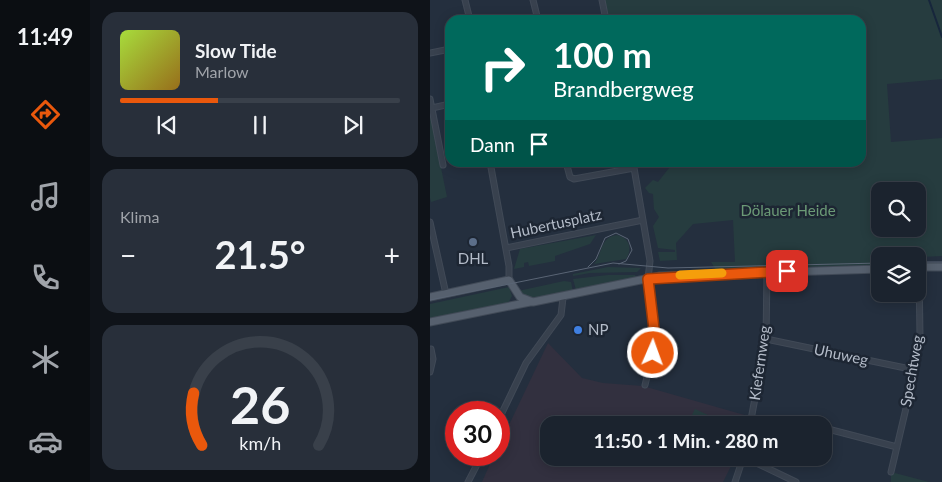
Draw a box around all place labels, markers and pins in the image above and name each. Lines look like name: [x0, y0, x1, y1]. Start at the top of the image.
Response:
marker: DHL: [467, 236, 479, 248]
place label: DHL: [458, 249, 489, 267]
pin: [766, 250, 808, 292]
place label: NP: [588, 320, 608, 338]
marker: NP: [572, 324, 584, 336]

